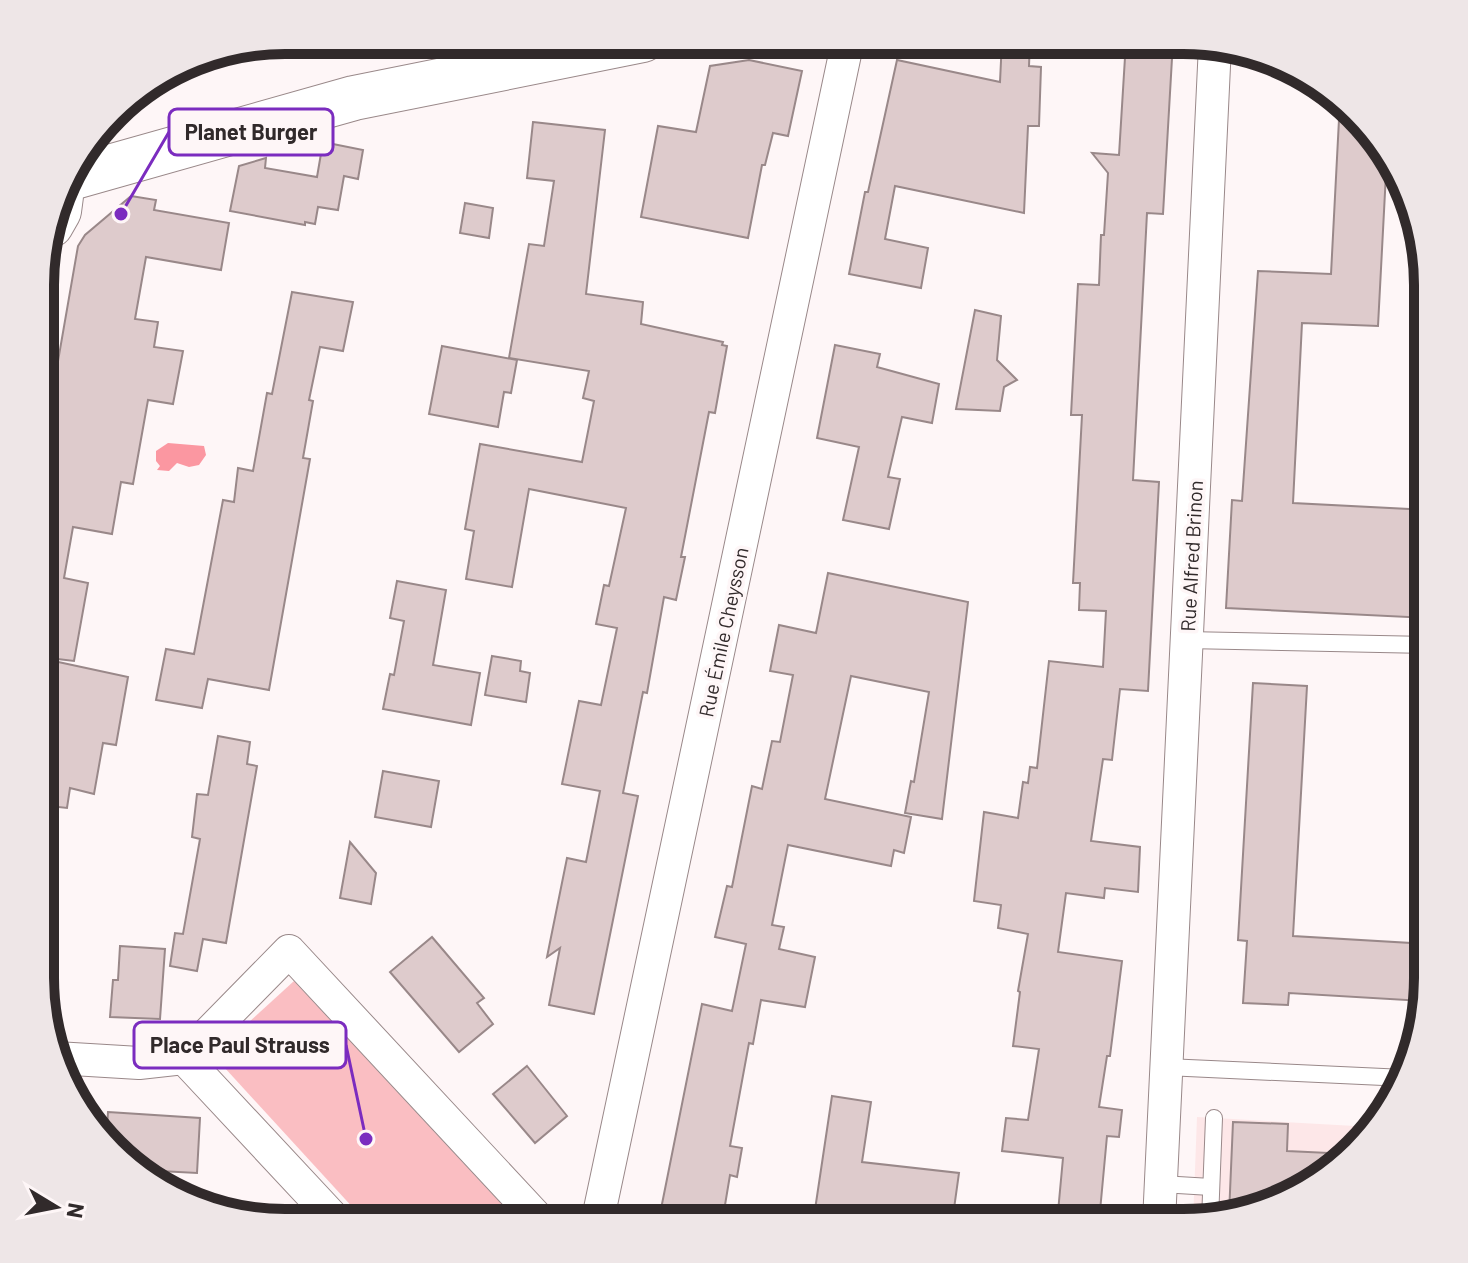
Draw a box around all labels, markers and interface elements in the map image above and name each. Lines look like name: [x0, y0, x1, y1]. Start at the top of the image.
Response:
callout: Planet Burger: [169, 109, 333, 155]
text: Planet Burger: [185, 118, 318, 144]
street label: Rue Alfred Brinon: [1175, 480, 1207, 632]
street label: Rue Émile Cheysson: [693, 545, 753, 719]
callout: Place Paul Strauss: [134, 1022, 346, 1068]
text: Place Paul Strauss: [150, 1031, 330, 1057]
north arrow: [16, 1167, 96, 1247]
text: N: [63, 1201, 91, 1220]

